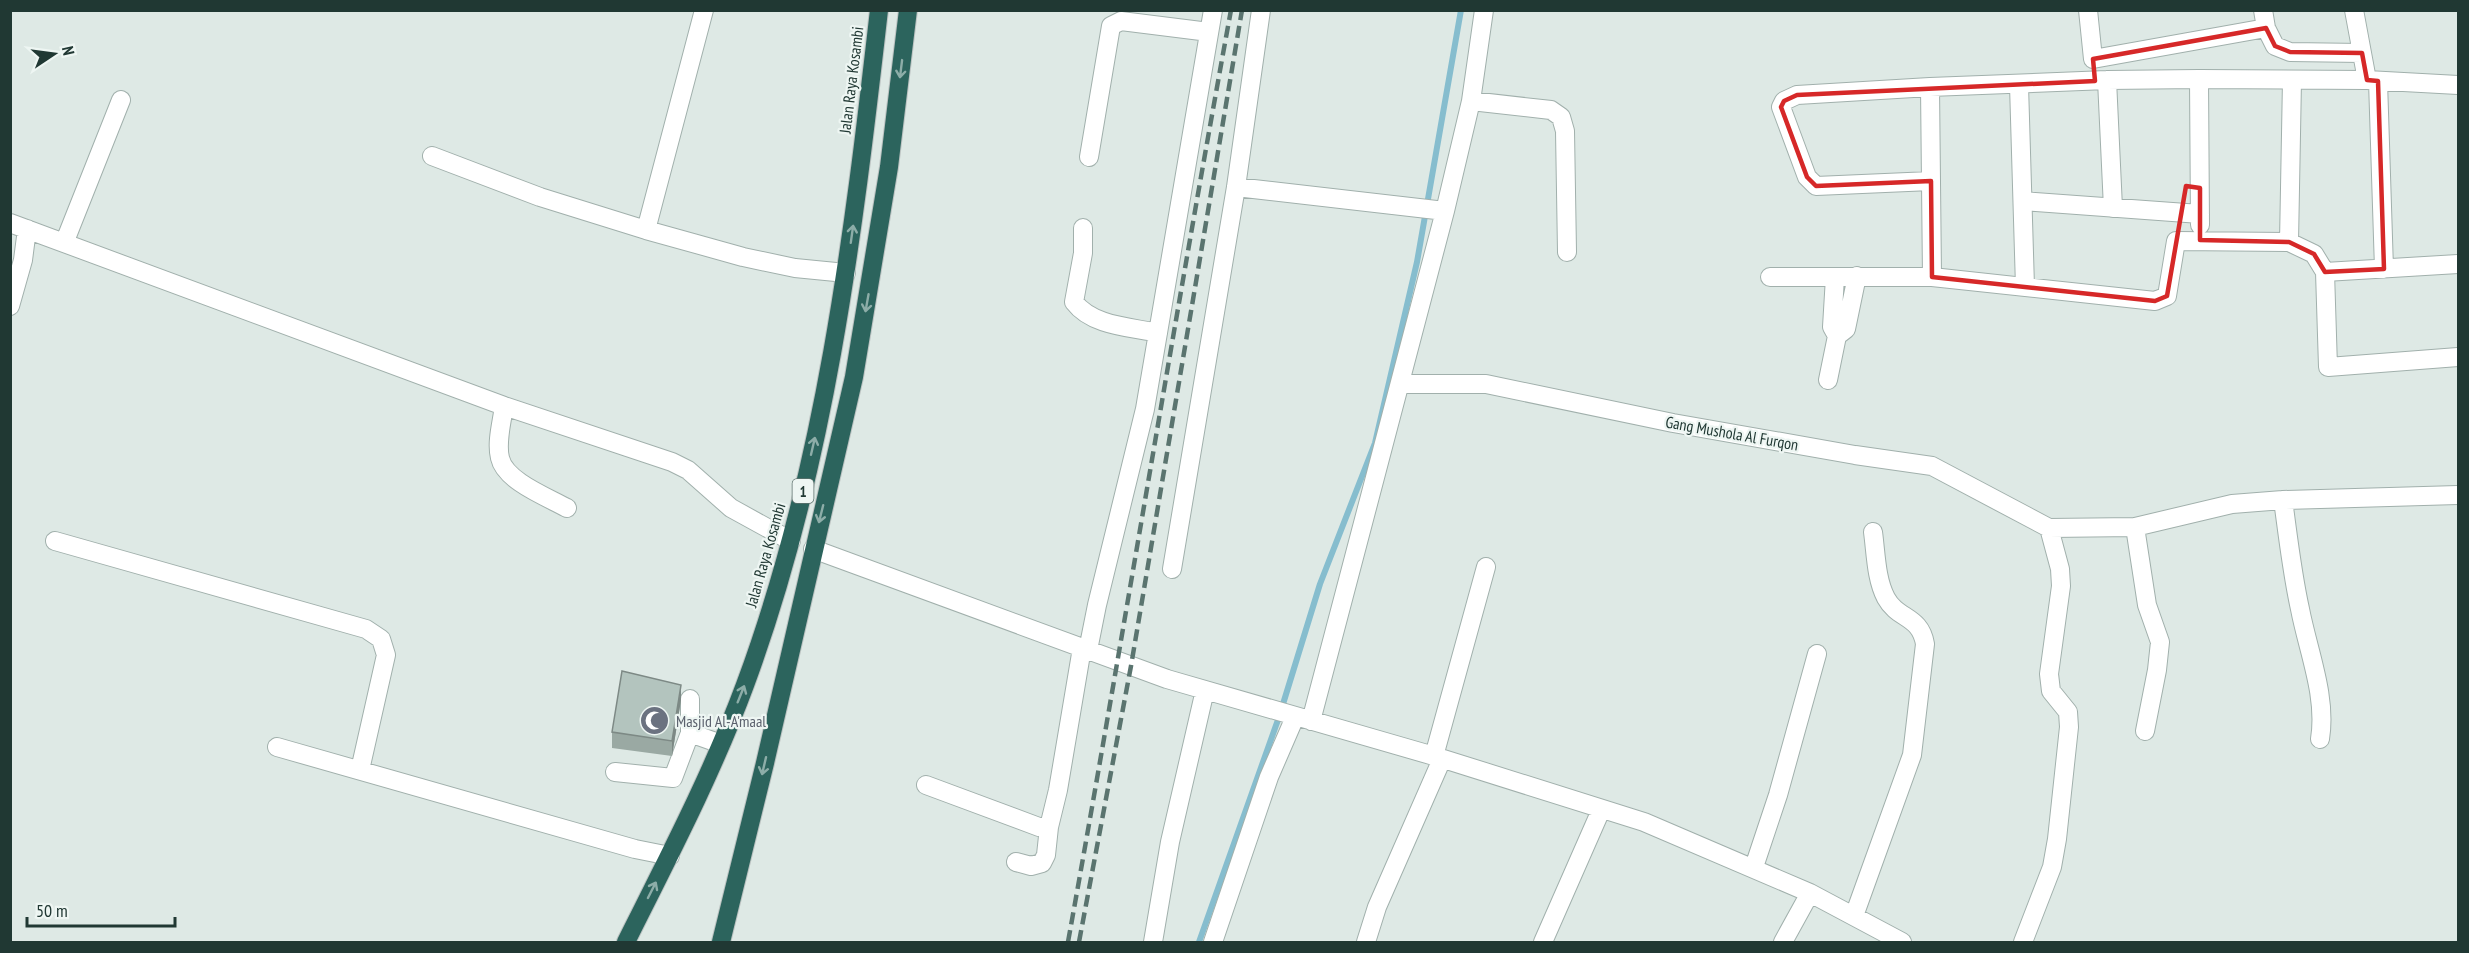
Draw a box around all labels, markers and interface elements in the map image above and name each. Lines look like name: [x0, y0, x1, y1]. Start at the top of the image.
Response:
north arrow: [24, 24, 84, 84]
street label: Jalan Raya Kosambi: [834, 25, 867, 136]
text: N: [58, 44, 79, 57]
one-way arrow: [895, 58, 906, 78]
one-way arrow: [846, 224, 857, 244]
one-way arrow: [861, 293, 872, 312]
street label: Gang Mushola Al Furqon: [1664, 411, 1800, 455]
one-way arrow: [808, 437, 820, 456]
road number: 1: [792, 479, 814, 503]
street label: Jalan Raya Kosambi: [740, 501, 789, 610]
one-way arrow: [815, 504, 827, 523]
one-way arrow: [736, 685, 747, 703]
mosque icon: Masjid Al-A'maal: [639, 705, 671, 737]
place label: Masjid Al-A'maal: [676, 711, 766, 731]
one-way arrow: [758, 756, 770, 775]
one-way arrow: [647, 882, 658, 900]
scale bar: [27, 890, 176, 928]
text: 50 m: [36, 899, 68, 922]

